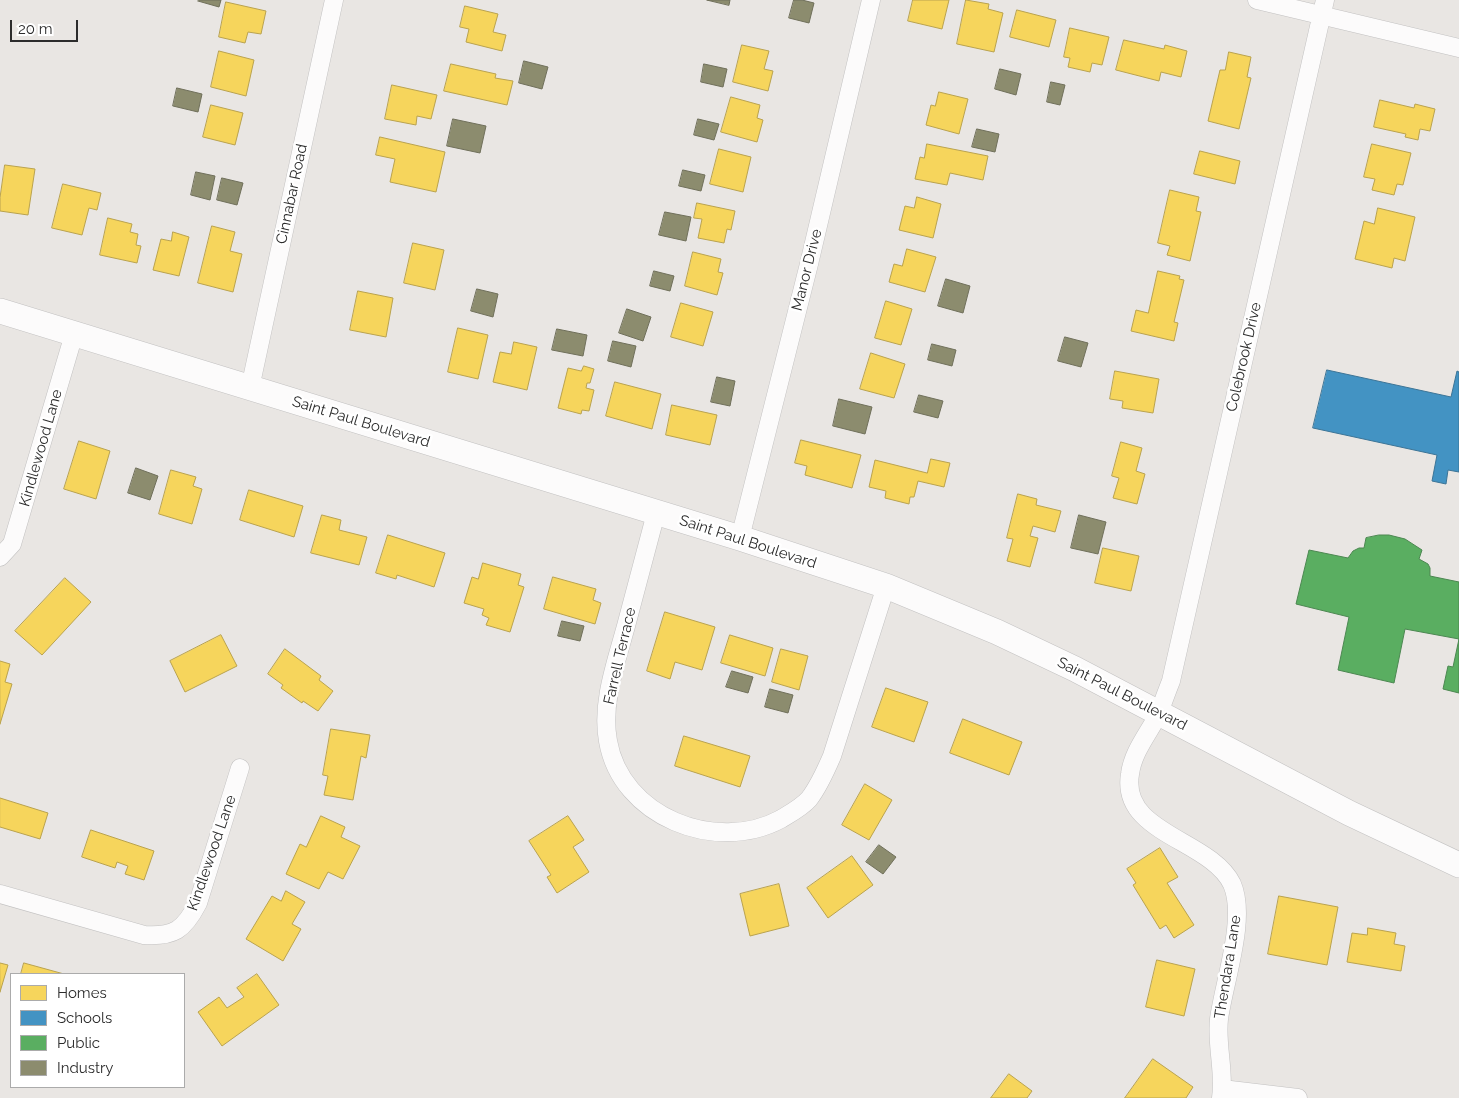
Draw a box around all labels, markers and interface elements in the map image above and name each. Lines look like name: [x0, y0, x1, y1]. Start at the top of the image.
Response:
scale bar: [12, 10, 80, 42]
text: 20 m: [18, 20, 53, 38]
street label: Cinnabar Road: [273, 142, 311, 246]
street label: Manor Drive: [788, 227, 826, 313]
street label: Colebrook Drive: [1223, 301, 1265, 413]
street label: Kindlewood Lane: [16, 387, 66, 509]
street label: Saint Paul Boulevard: [290, 392, 432, 452]
street label: Saint Paul Boulevard: [677, 511, 819, 573]
street label: Farrell Terrace: [600, 606, 640, 706]
street label: Saint Paul Boulevard: [1054, 653, 1190, 735]
street label: Kindlewood Lane: [184, 793, 240, 913]
street label: Thendara Lane: [1211, 914, 1245, 1020]
legend: [10, 973, 185, 1088]
text: Homes: [57, 984, 107, 1002]
text: Schools: [57, 1009, 112, 1027]
text: Public: [57, 1034, 100, 1052]
text: Industry: [57, 1059, 113, 1077]

